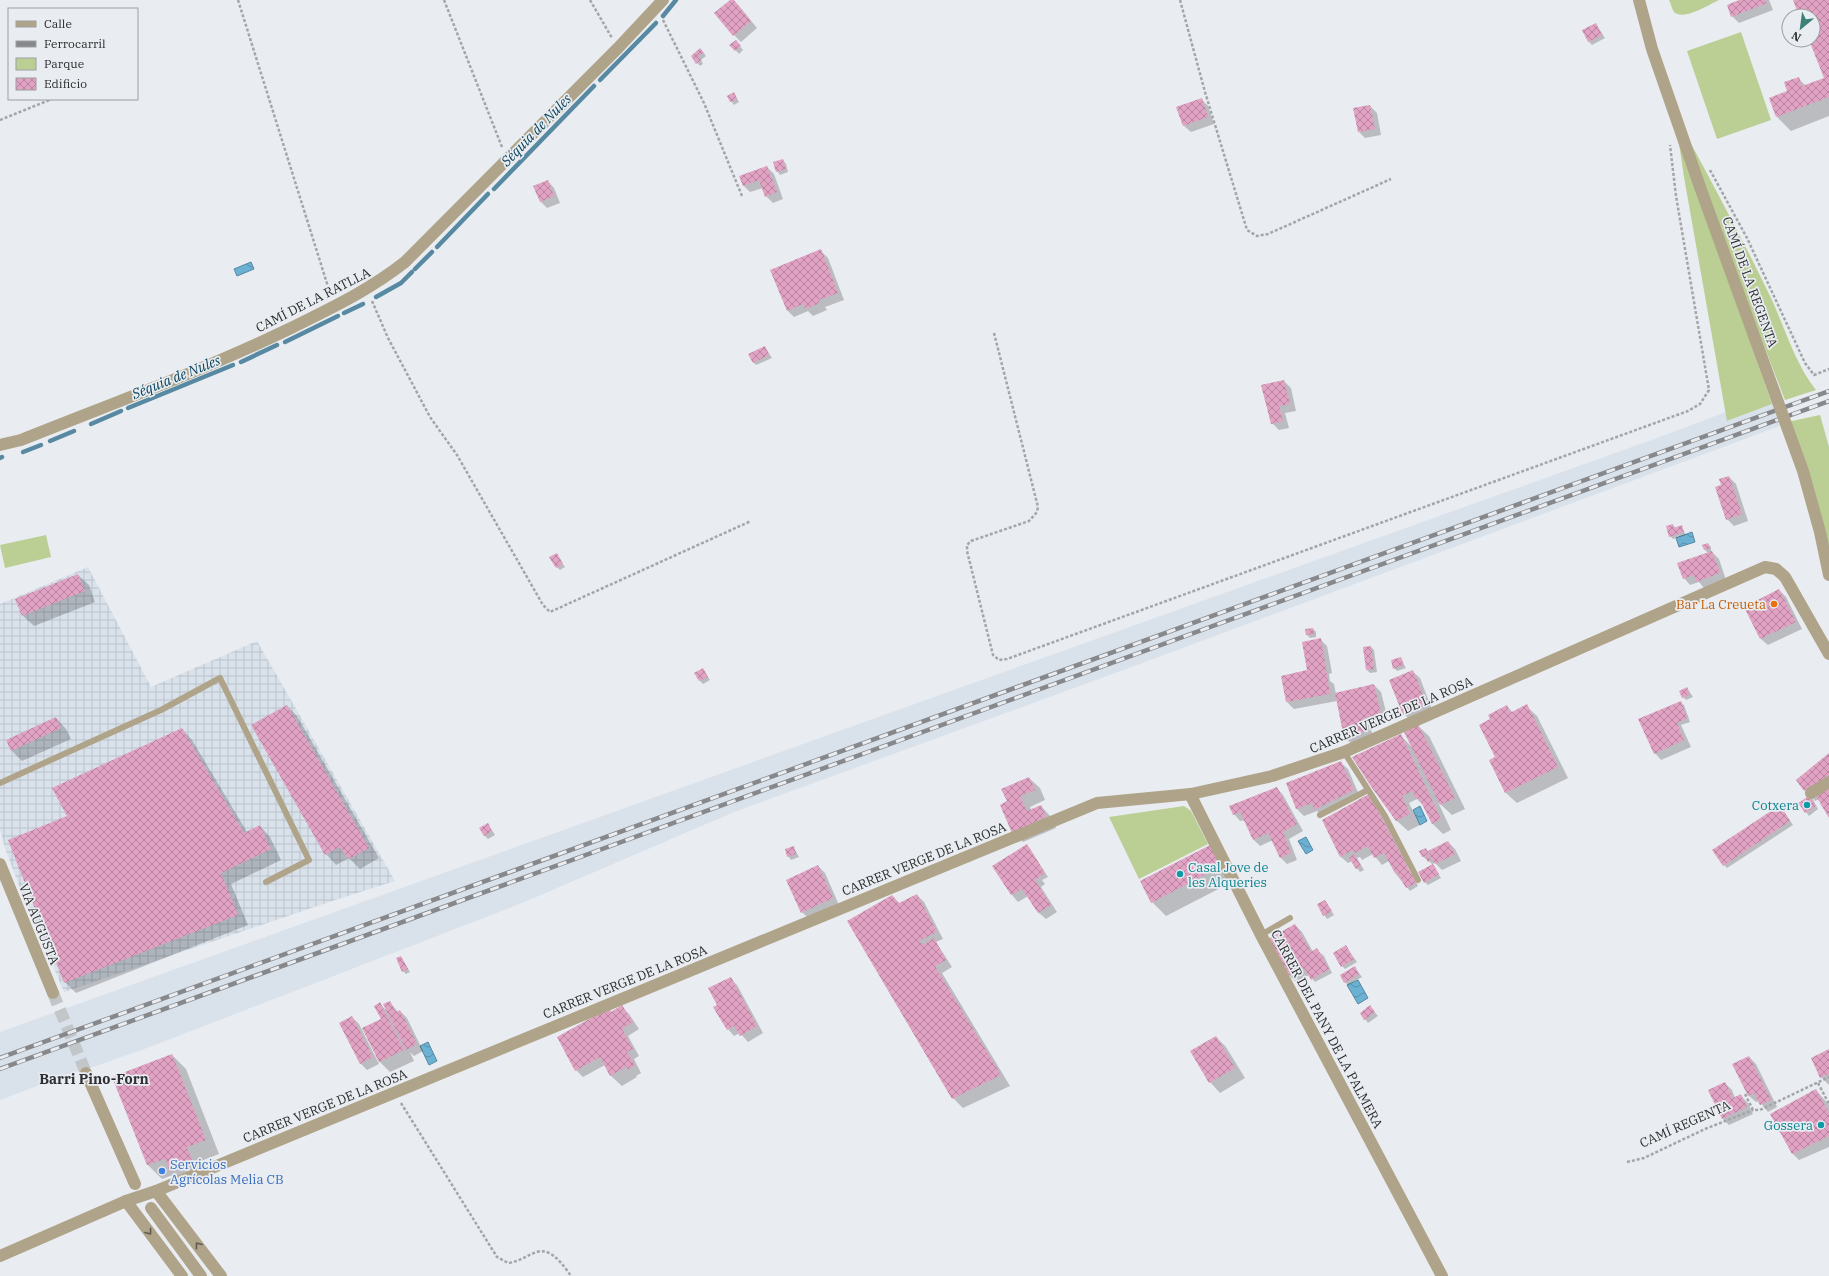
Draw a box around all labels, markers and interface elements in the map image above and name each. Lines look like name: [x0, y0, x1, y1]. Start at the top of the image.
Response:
legend: [8, 8, 138, 100]
north arrow: [1781, 8, 1821, 48]
text: Calle: [44, 16, 72, 31]
text: N: [1789, 28, 1803, 45]
text: Ferrocarril: [44, 36, 106, 51]
text: Parque: [44, 56, 84, 71]
text: Edificio: [44, 76, 87, 91]
water label: Séquia de Nules: [496, 89, 576, 171]
street label: CAMÍ DE LA REGENTA: [1718, 214, 1782, 350]
street label: CAMÍ DE LA RATLLA: [253, 264, 373, 336]
water label: Séquia de Nules: [128, 351, 224, 403]
place label: Bar La Creueta: [1676, 596, 1766, 613]
marker: Bar La Creueta: [1769, 599, 1779, 609]
street label: CARRER VERGE DE LA ROSA: [1307, 673, 1475, 757]
place label: Cotxera: [1752, 797, 1799, 814]
marker: Cotxera: [1802, 800, 1812, 810]
street label: CARRER VERGE DE LA ROSA: [839, 818, 1009, 900]
place label: Casal Jove de les Alqueries: [1188, 859, 1268, 891]
marker: Casal Jove de les Alqueries: [1175, 869, 1185, 879]
street label: VIA AUGUSTA: [15, 881, 63, 967]
street label: CARRER DEL PANY DE LA PALMERA: [1267, 927, 1387, 1131]
street label: CARRER VERGE DE LA ROSA: [540, 941, 710, 1023]
street label: CARRER VERGE DE LA ROSA: [240, 1065, 410, 1147]
district label: Barri Pino-Forn: [39, 1070, 149, 1088]
street label: CAMÍ REGENTA: [1637, 1096, 1733, 1152]
place label: Gossera: [1764, 1117, 1813, 1134]
marker: Gossera: [1816, 1120, 1826, 1130]
place label: Servicios Agrícolas Melia CB: [170, 1156, 284, 1188]
marker: Servicios Agrícolas Melia CB: [157, 1166, 167, 1176]
one-way arrow: [145, 1228, 152, 1235]
one-way arrow: [195, 1242, 202, 1249]

